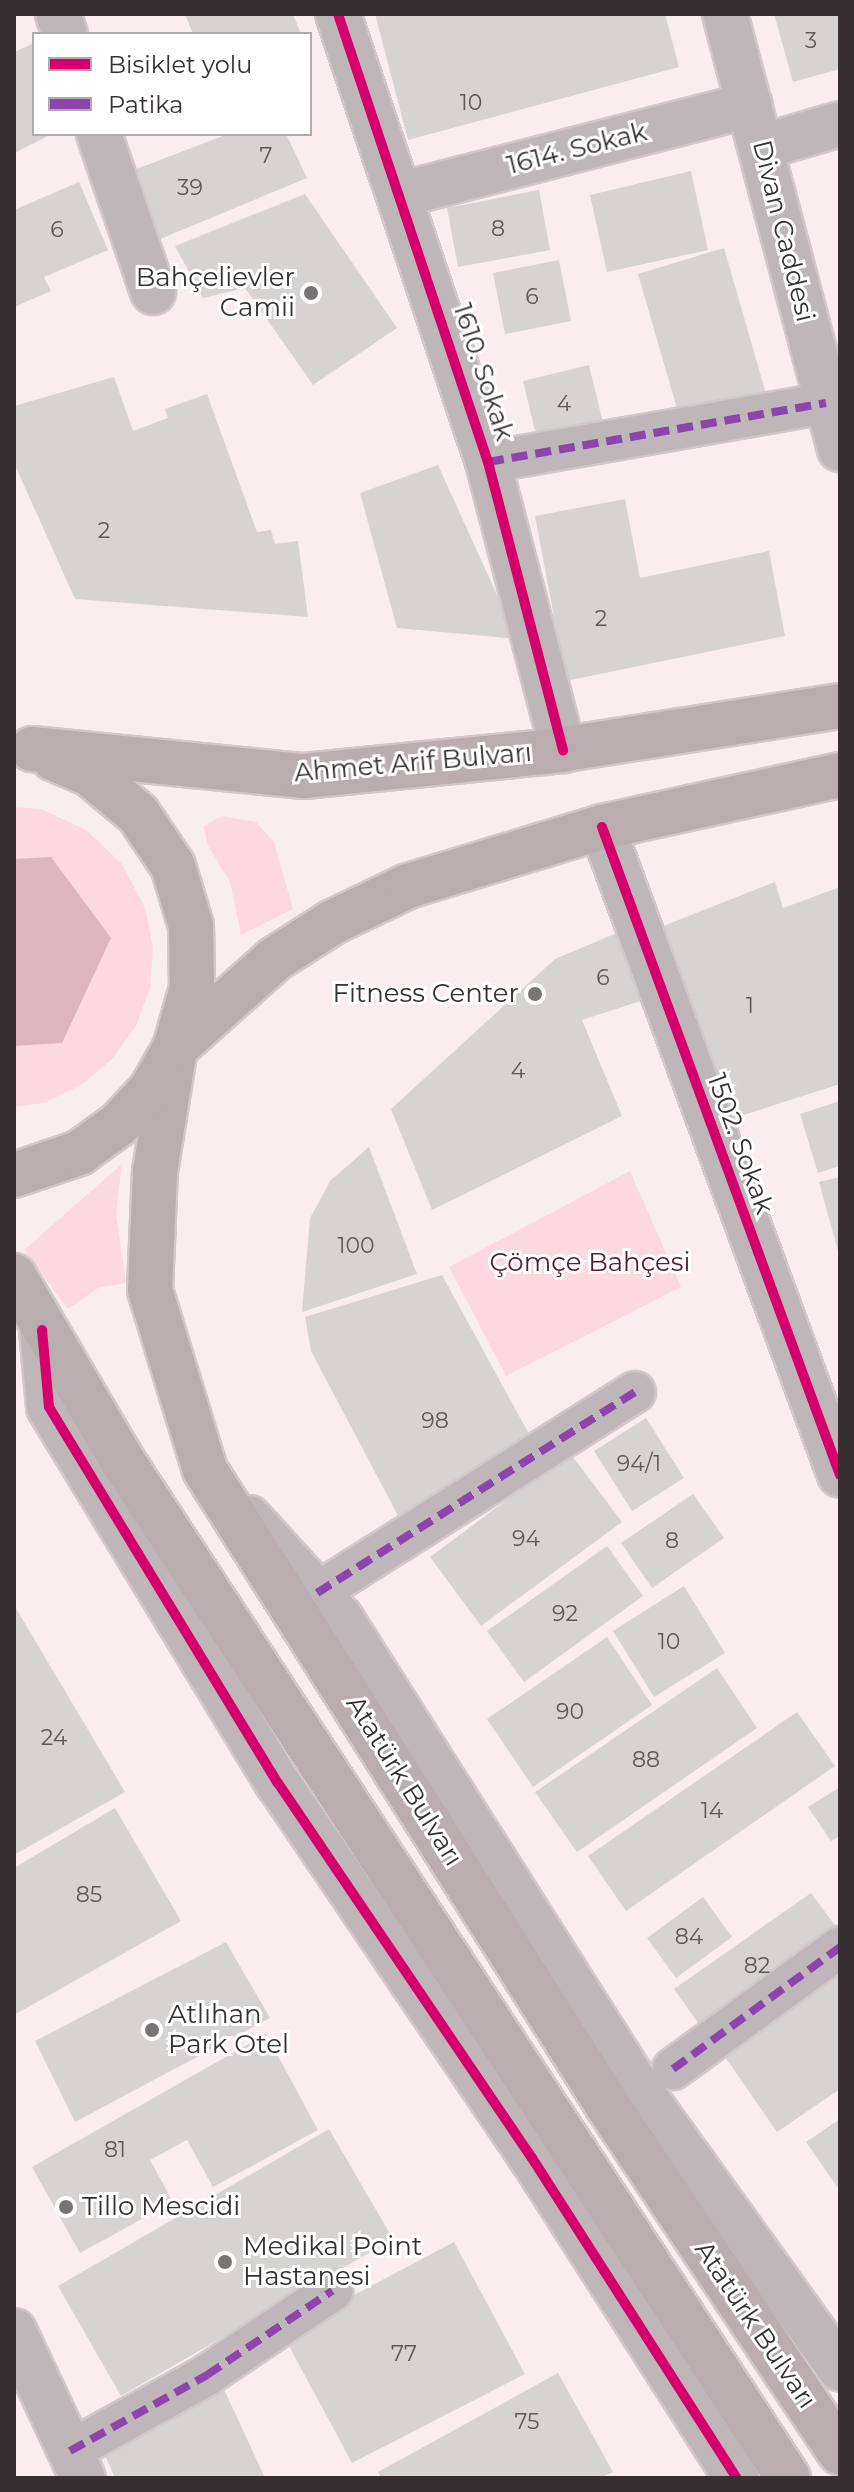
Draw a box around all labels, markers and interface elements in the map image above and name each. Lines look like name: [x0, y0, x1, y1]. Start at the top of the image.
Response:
house number: 3: [805, 28, 817, 54]
legend: [32, 32, 312, 136]
text: Bisiklet yolu: [108, 50, 252, 79]
text: Patika: [108, 90, 184, 119]
house number: 10: [460, 90, 482, 116]
street label: 1614. Sokak: [504, 117, 650, 181]
street label: Divan Caddesi: [745, 137, 821, 325]
house number: 7: [260, 143, 272, 169]
house number: 39: [177, 175, 203, 201]
house number: 8: [491, 216, 505, 242]
house number: 6: [50, 217, 64, 243]
place label: Bahçelievler Camii: [136, 262, 295, 324]
marker: Bahçelievler Camii: [302, 284, 320, 302]
house number: 6: [525, 284, 539, 310]
street label: 1610. Sokak: [446, 300, 520, 444]
house number: 4: [557, 391, 571, 417]
house number: 2: [98, 518, 110, 544]
house number: 2: [595, 606, 607, 632]
street label: Ahmet Arif Bulvarı: [293, 737, 533, 789]
house number: 6: [596, 965, 610, 991]
place label: Fitness Center: [332, 978, 519, 1010]
marker: Fitness Center: [526, 985, 544, 1003]
house number: 1: [746, 993, 754, 1019]
house number: 4: [511, 1058, 525, 1084]
street label: 1502. Sokak: [700, 1070, 780, 1218]
house number: 100: [337, 1233, 375, 1259]
park label: Çömçe Bahçesi: [490, 1247, 690, 1279]
house number: 98: [421, 1408, 449, 1434]
house number: 94/1: [617, 1451, 661, 1477]
house number: 94: [512, 1526, 540, 1552]
house number: 8: [665, 1528, 679, 1554]
house number: 92: [552, 1601, 578, 1627]
house number: 10: [658, 1629, 680, 1655]
street label: Atatürk Bulvarı: [339, 1690, 469, 1872]
house number: 90: [556, 1699, 584, 1725]
house number: 24: [41, 1725, 67, 1751]
house number: 88: [632, 1747, 660, 1773]
house number: 14: [701, 1798, 723, 1824]
house number: 85: [76, 1882, 102, 1908]
house number: 84: [675, 1924, 703, 1950]
house number: 82: [744, 1953, 770, 1979]
place label: Atlıhan Park Otel: [168, 1999, 289, 2060]
marker: Atlıhan Park Otel: [143, 2021, 161, 2039]
house number: 81: [104, 2137, 126, 2163]
place label: Tillo Mescidi: [82, 2191, 240, 2223]
marker: Tillo Mescidi: [57, 2198, 75, 2216]
place label: Medikal Point Hastanesi: [243, 2231, 422, 2292]
street label: Atatürk Bulvarı: [688, 2236, 822, 2414]
marker: Medikal Point Hastanesi: [214, 2251, 236, 2273]
house number: 77: [391, 2341, 417, 2367]
house number: 75: [515, 2409, 539, 2435]

